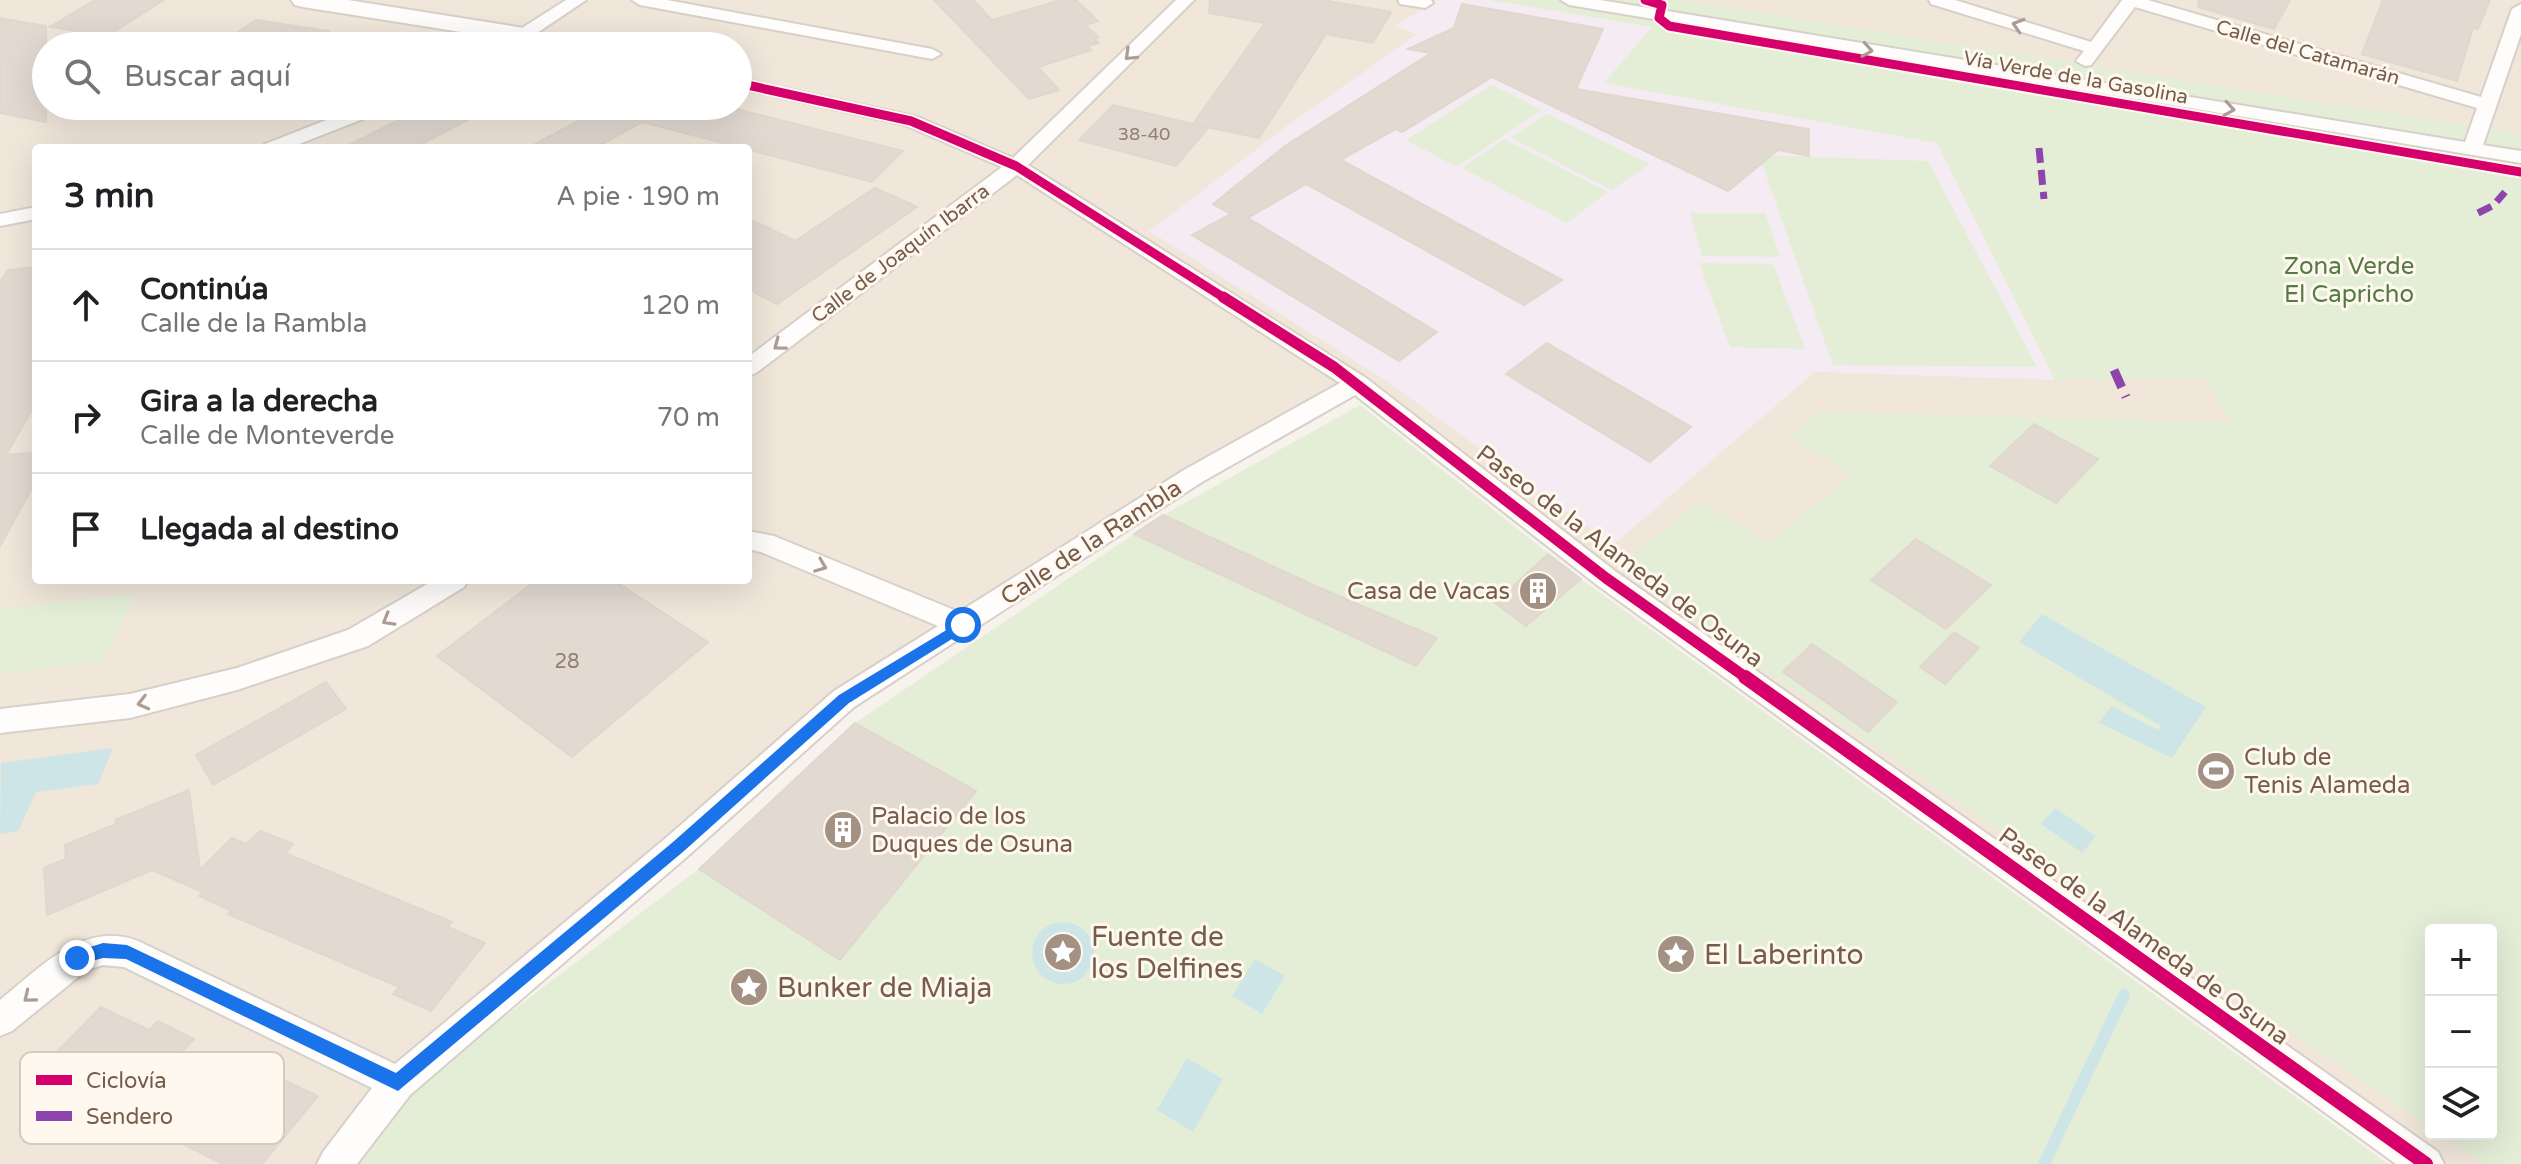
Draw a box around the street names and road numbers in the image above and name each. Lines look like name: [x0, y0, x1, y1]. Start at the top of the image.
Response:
street label: Calle del Catamarán: [2213, 15, 2402, 91]
street label: Vía Verde de la Gasolina: [1962, 46, 2190, 110]
street label: Calle de Joaquín Ibarra: [807, 179, 994, 329]
street label: Paseo de la Alameda de Osuna: [1470, 439, 1769, 674]
street label: Calle de la Rambla: [995, 473, 1187, 612]
street label: Paseo de la Alameda de Osuna: [1993, 821, 2295, 1052]

